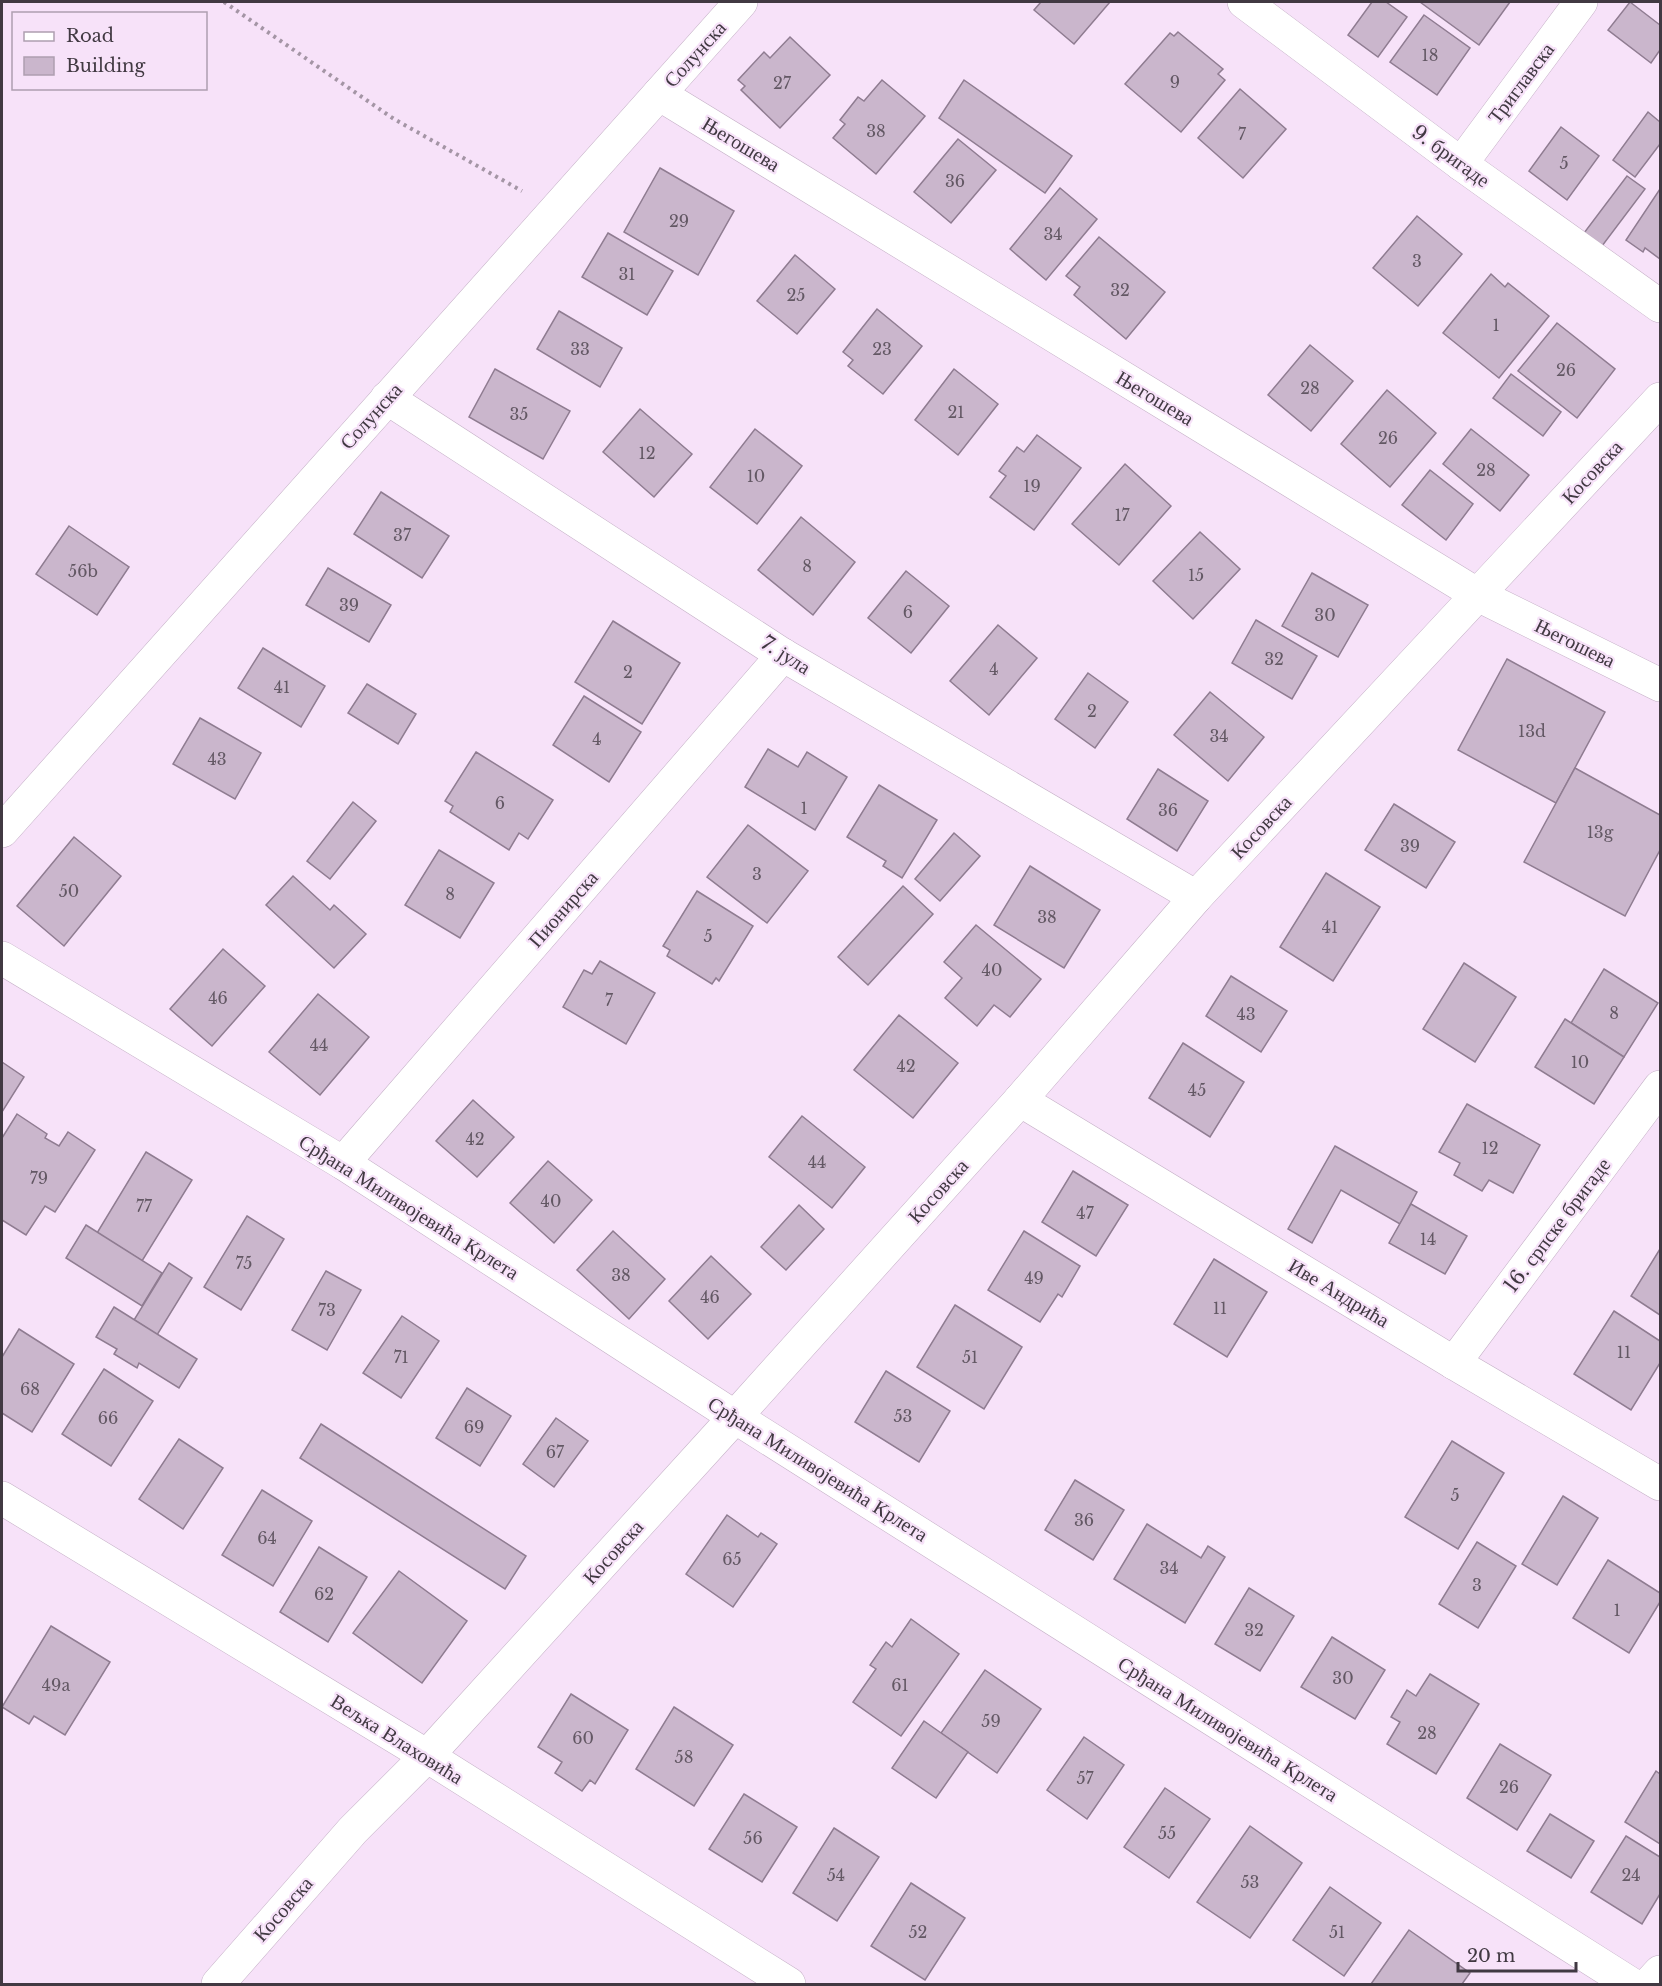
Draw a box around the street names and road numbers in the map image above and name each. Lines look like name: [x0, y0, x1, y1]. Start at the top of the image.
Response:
street label: Солунска: [659, 16, 731, 92]
street label: Триглавска: [1483, 38, 1559, 128]
street label: Његошева: [698, 111, 784, 177]
street label: 9. бригаде: [1407, 120, 1495, 192]
street label: Његошева: [1112, 365, 1198, 431]
street label: Солунска: [335, 378, 407, 454]
street label: Косовска: [1557, 435, 1628, 509]
street label: Његошева: [1531, 613, 1619, 673]
street label: 7. јула: [757, 631, 815, 679]
street label: Косовска: [1226, 790, 1297, 864]
street label: Пионирска: [523, 866, 603, 952]
street label: Срђана Миливојевића Крлета: [295, 1129, 523, 1285]
street label: 16. српске бригаде: [1499, 1153, 1615, 1297]
street label: Косовска: [903, 1154, 973, 1228]
street label: Иве Андрића: [1284, 1254, 1394, 1333]
street label: Срђана Миливојевића Крлета: [704, 1391, 932, 1547]
street label: Косовска: [578, 1515, 648, 1589]
street label: Срђана Миливојевића Крлета: [1114, 1651, 1342, 1807]
street label: Вељка Влаховића: [327, 1689, 468, 1789]
street label: Косовска: [248, 1872, 318, 1946]

